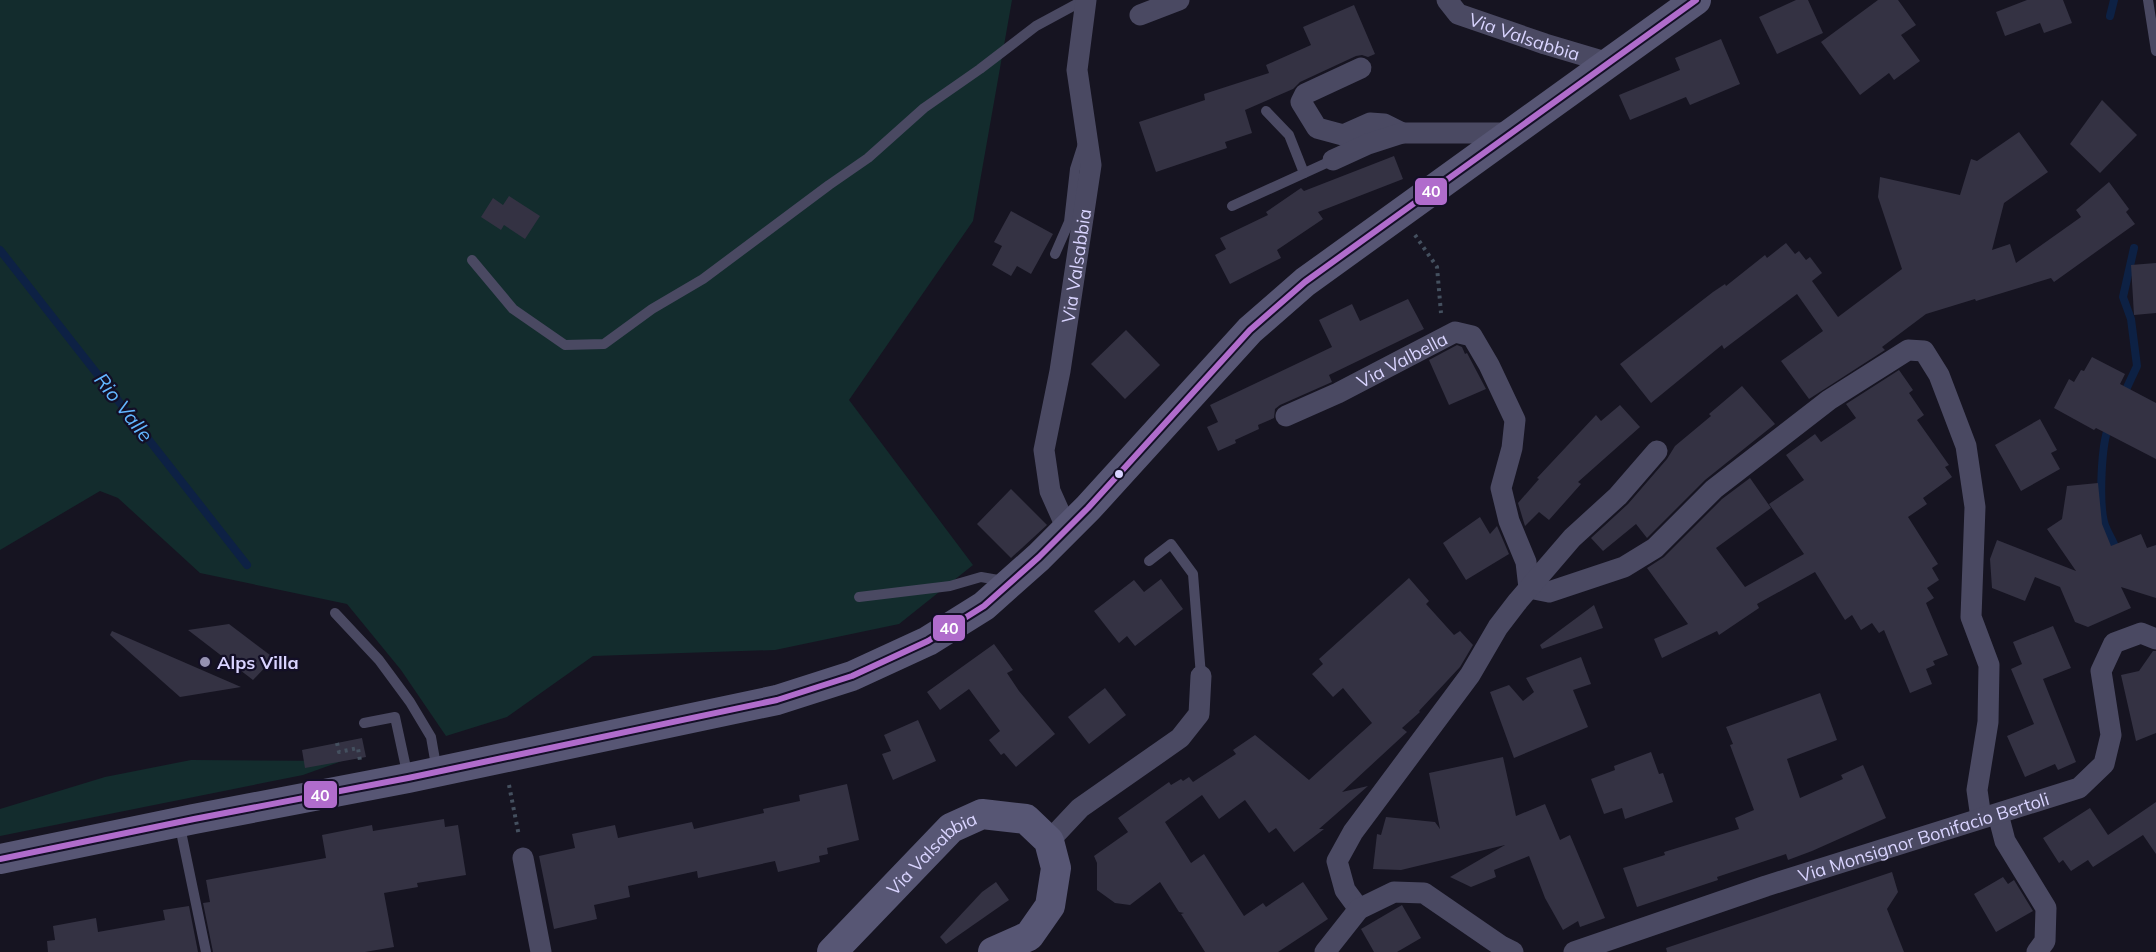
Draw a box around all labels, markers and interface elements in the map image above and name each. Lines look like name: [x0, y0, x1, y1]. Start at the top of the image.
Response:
street label: Via Valsabbia: [1466, 7, 1583, 65]
line badge: 40: [1414, 177, 1448, 206]
text: 40: [1421, 181, 1441, 201]
street label: Via Valsabbia: [1056, 207, 1096, 325]
street label: Via Valbella: [1353, 327, 1451, 393]
water label: Rio Valle: [89, 368, 159, 446]
unlabelled marker: [1113, 468, 1125, 480]
line badge: 40: [932, 614, 966, 642]
text: 40: [939, 618, 959, 638]
place label: Alps Villa: [217, 651, 299, 674]
marker: Alps Villa: [198, 655, 212, 669]
line badge: 40: [303, 780, 338, 809]
text: 40: [310, 785, 330, 805]
street label: Via Monsignor Bonifacio Bertoli: [1795, 787, 2052, 887]
street label: Via Valsabbia: [881, 806, 980, 900]

